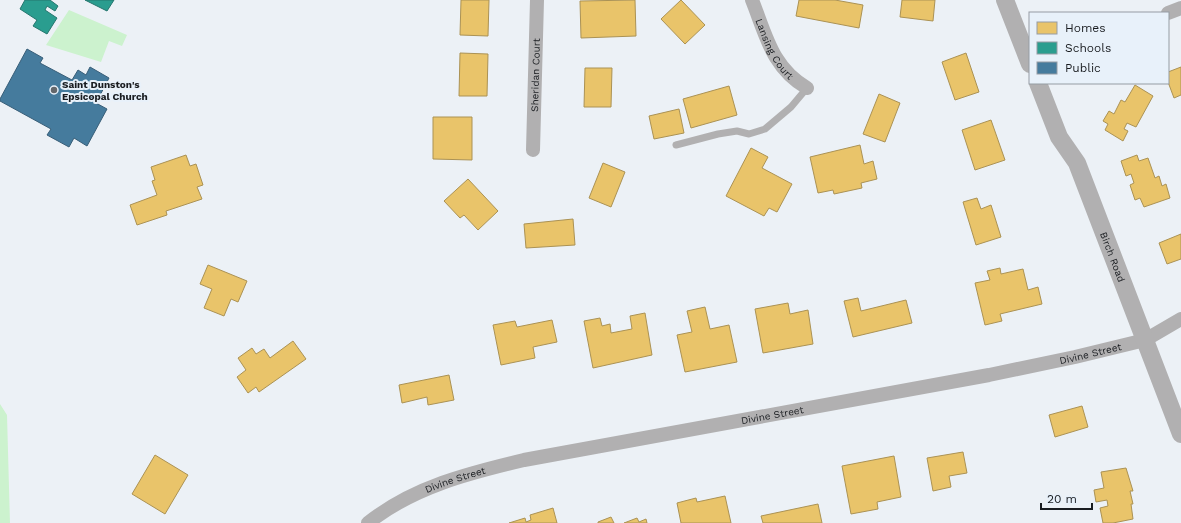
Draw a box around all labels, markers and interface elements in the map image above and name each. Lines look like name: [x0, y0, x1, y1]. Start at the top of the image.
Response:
legend: [1029, 12, 1169, 84]
street label: Lansing Court: [754, 17, 796, 82]
text: Homes: [1065, 21, 1106, 35]
street label: Sheridan Court: [529, 37, 542, 112]
text: Schools: [1065, 41, 1111, 55]
text: Public: [1065, 61, 1101, 75]
place label: Saint Dunston's Epsicopal Church: [62, 79, 148, 102]
marker: Saint Dunston's Epsicopal Church: [49, 85, 59, 95]
street label: Birch Road: [1098, 230, 1128, 283]
street label: Divine Street: [1058, 340, 1123, 366]
street label: Divine Street: [740, 403, 805, 426]
street label: Divine Street: [423, 464, 487, 495]
scale bar: [1041, 485, 1092, 511]
text: 20 m: [1047, 492, 1077, 506]

